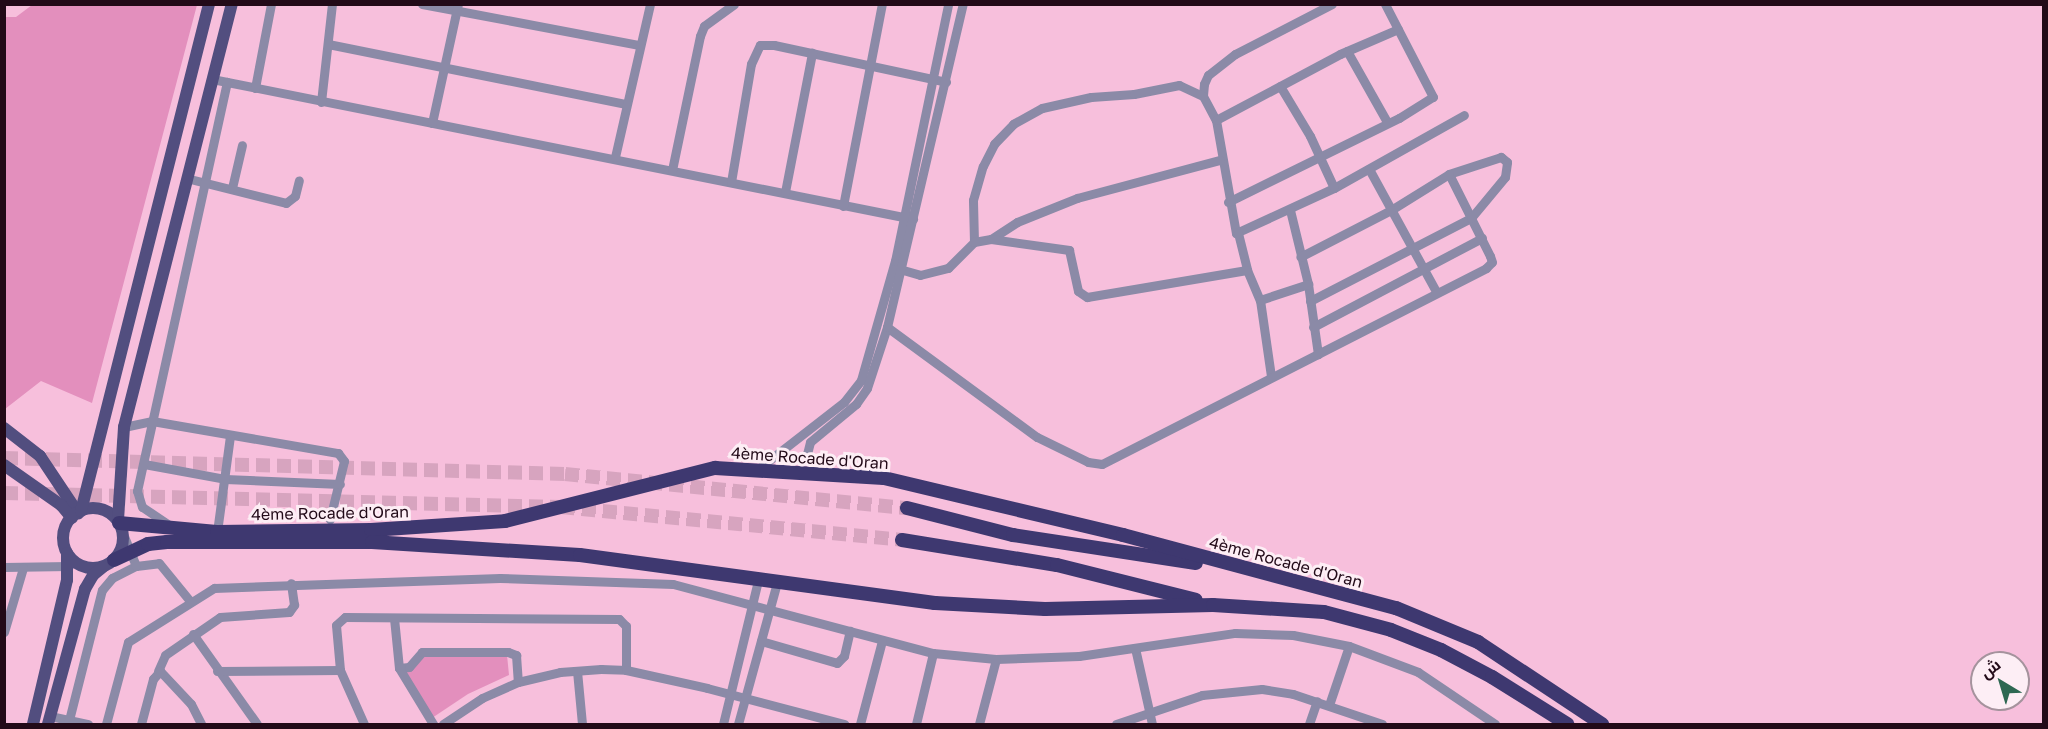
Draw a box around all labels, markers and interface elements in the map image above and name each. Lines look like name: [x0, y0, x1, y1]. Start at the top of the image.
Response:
street label: 4ème Rocade d'Oran: [731, 443, 889, 473]
street label: 4ème Rocade d'Oran: [251, 502, 409, 524]
street label: 4ème Rocade d'Oran: [1207, 532, 1365, 592]
north arrow: [1970, 651, 2030, 711]
text: ش: [1976, 654, 2004, 683]

